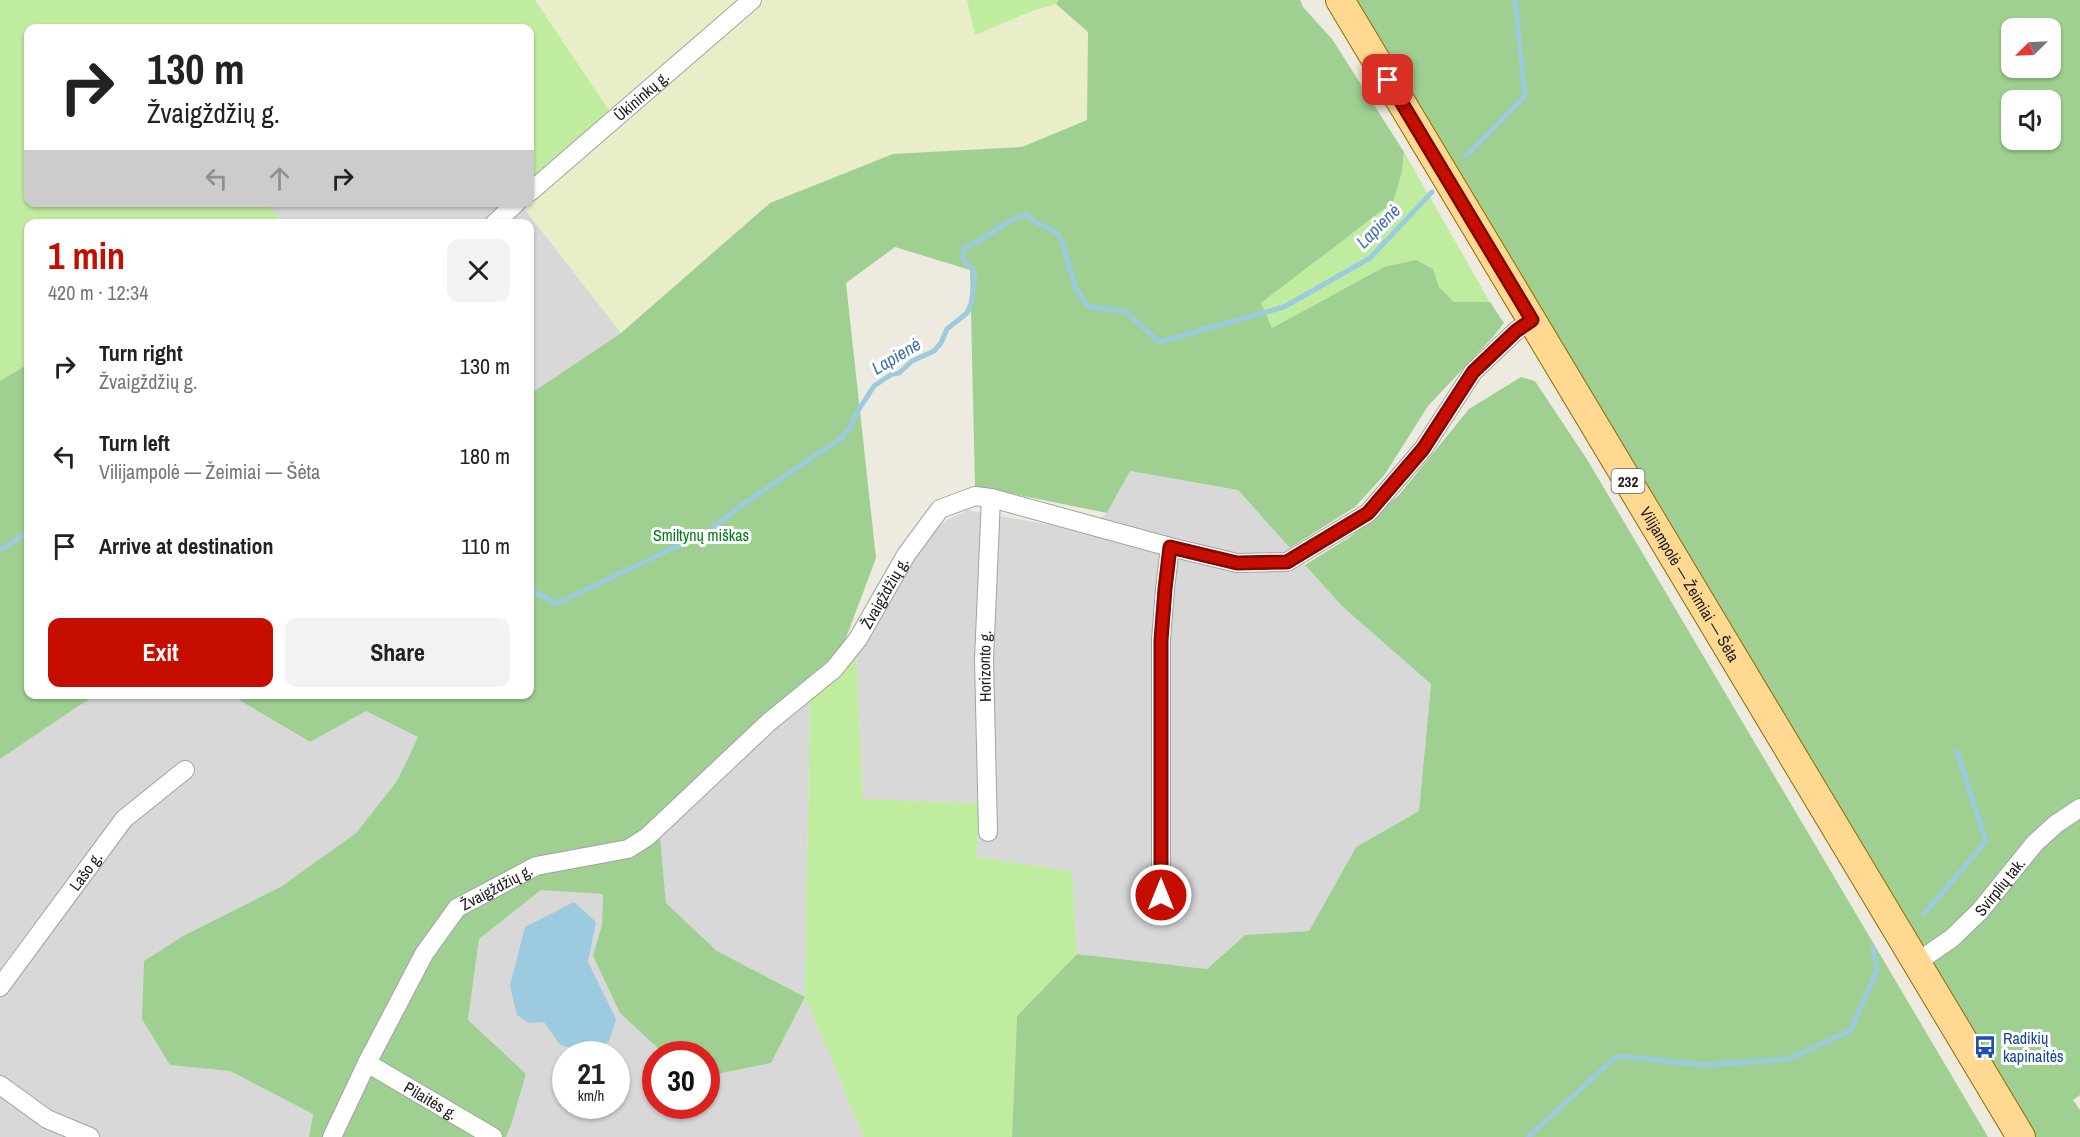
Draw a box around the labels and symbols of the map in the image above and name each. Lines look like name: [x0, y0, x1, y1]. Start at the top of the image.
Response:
north arrow: [2001, 18, 2061, 78]
pin: [1362, 54, 1413, 105]
street label: Ūkininkų g.: [609, 66, 674, 126]
water label: Lapienė: [1350, 198, 1406, 254]
water label: Lapienė: [867, 332, 925, 380]
road number: 232: [1612, 469, 1644, 493]
street label: Vilijampolė — Žeimiai — Šėta: [1635, 503, 1745, 666]
park label: Smiltynų miškas: [653, 524, 749, 546]
street label: Žvaigždžių g.: [855, 553, 913, 633]
street label: Horizonto g.: [973, 630, 996, 702]
street label: Lašo g.: [64, 847, 107, 895]
street label: Svirplių tak.: [1969, 853, 2030, 921]
street label: Žvaigždžių g.: [456, 859, 536, 915]
position arrow: [1129, 863, 1193, 927]
place label: Radikių kapinaitės: [2003, 1027, 2064, 1067]
bus stop icon: Radikių kapinaitės: [1972, 1034, 1998, 1060]
speed limit sign: 30: [642, 1041, 720, 1119]
street label: Pilaitės g.: [400, 1076, 462, 1125]

